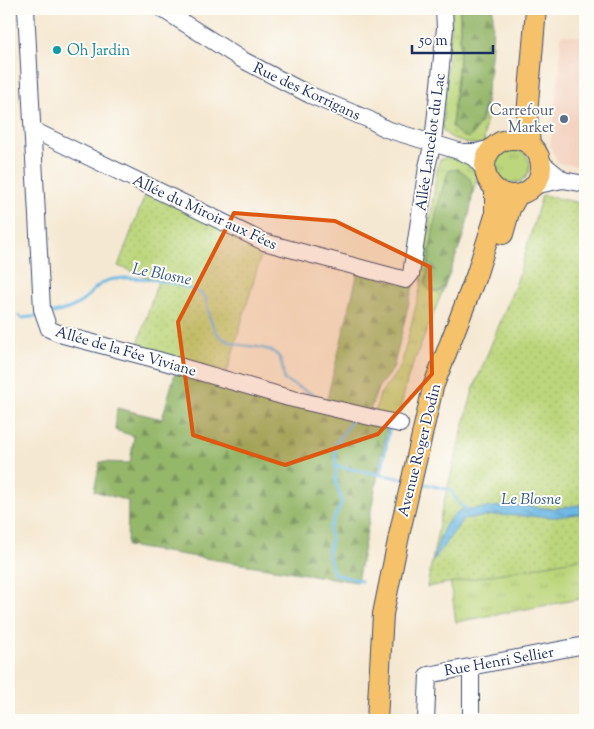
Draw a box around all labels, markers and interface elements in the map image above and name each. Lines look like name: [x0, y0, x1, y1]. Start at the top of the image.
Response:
scale bar: [412, 22, 493, 54]
text: 50 m: [418, 31, 448, 52]
place label: Oh Jardin: [67, 41, 130, 62]
marker: Oh Jardin: [51, 44, 63, 56]
street label: Rue des Korrigans: [249, 58, 364, 127]
street label: Allée Lancelot du Lac: [411, 72, 452, 213]
place label: Carrefour Market: [490, 101, 554, 139]
marker: Carrefour Market: [558, 113, 570, 125]
street label: Allée du Miroir aux Fées: [129, 171, 280, 256]
water label: Le Blosne: [130, 258, 193, 292]
street label: Allée de la Fée Viviane: [53, 322, 199, 383]
street label: Avenue Roger Dodin: [394, 381, 447, 519]
water label: Le Blosne: [501, 489, 561, 512]
street label: Rue Henri Sellier: [443, 642, 556, 682]

